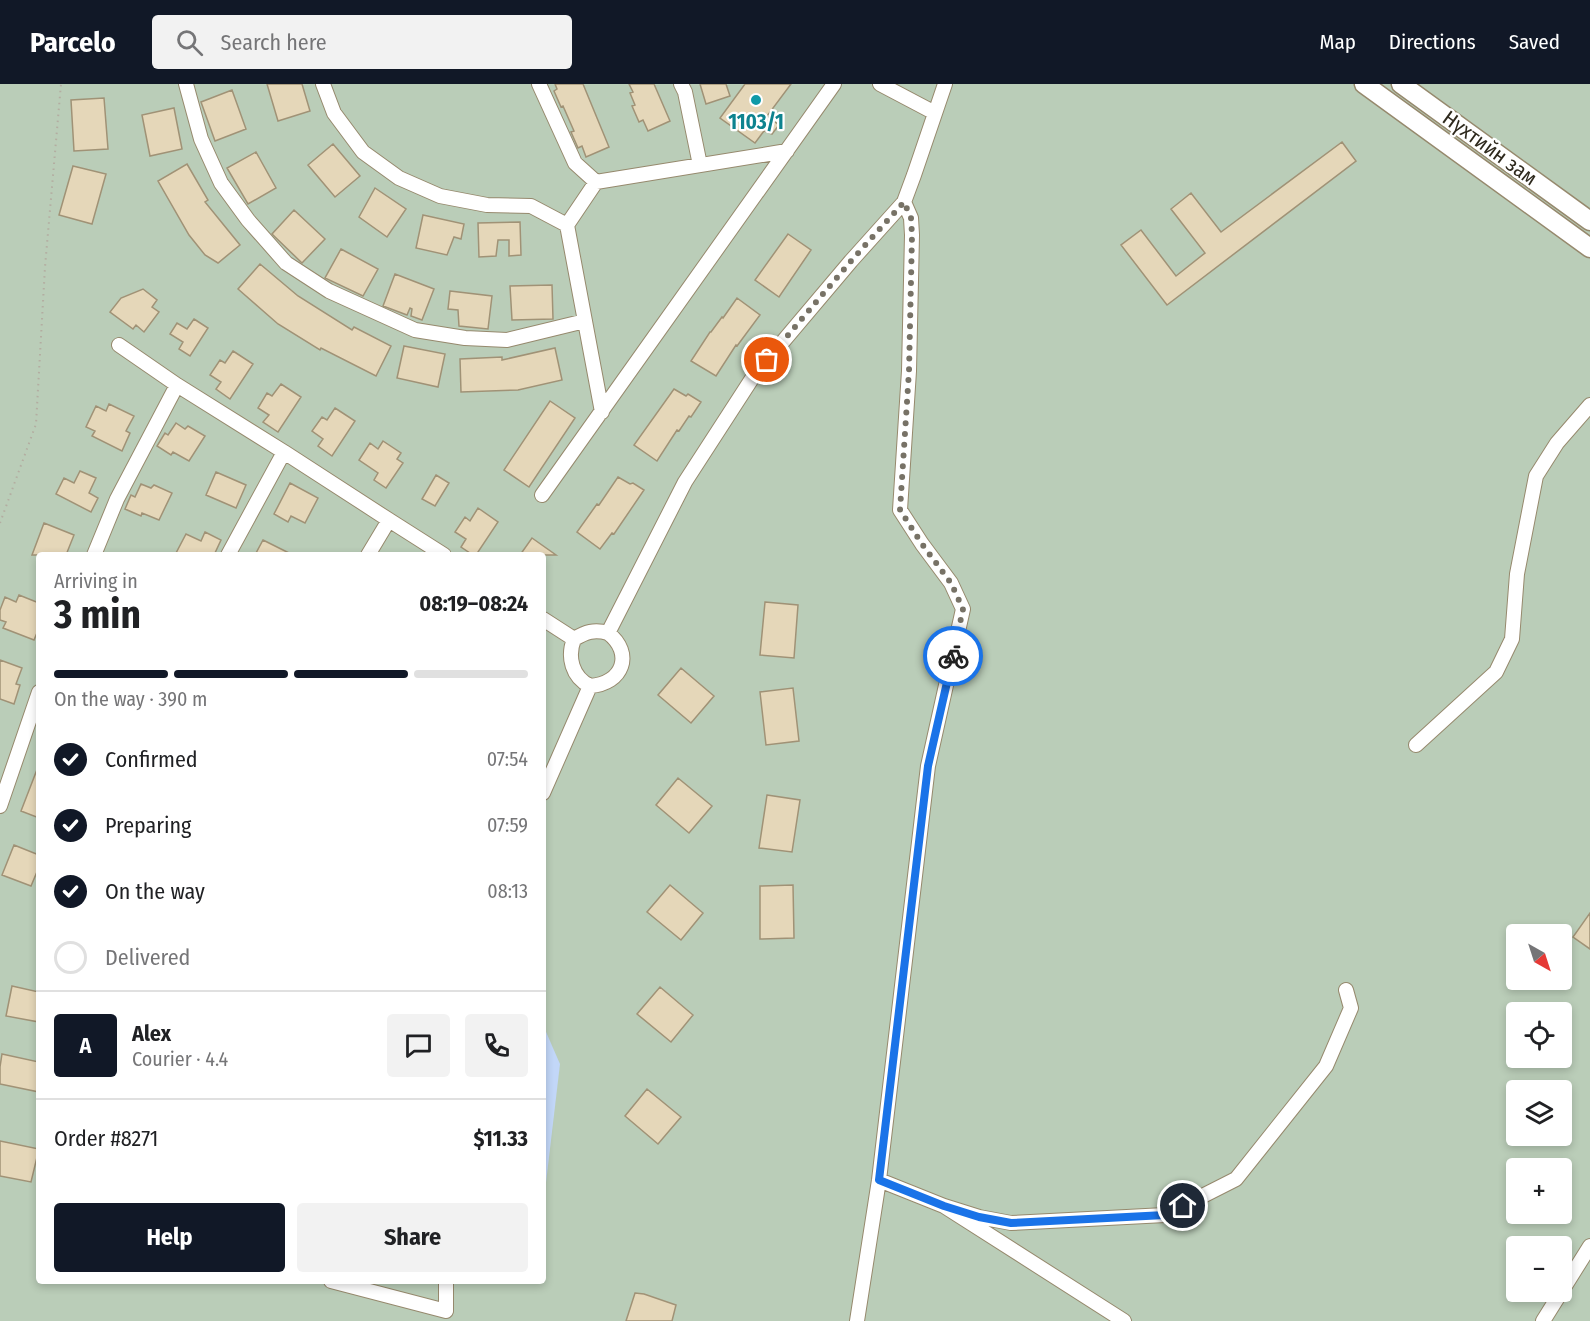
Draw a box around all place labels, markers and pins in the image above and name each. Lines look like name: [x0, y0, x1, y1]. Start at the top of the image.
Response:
marker: 1103/1: [749, 93, 763, 107]
place label: 1103/1: [728, 109, 784, 135]
pin: [741, 334, 792, 385]
pin: [1157, 1180, 1208, 1231]

